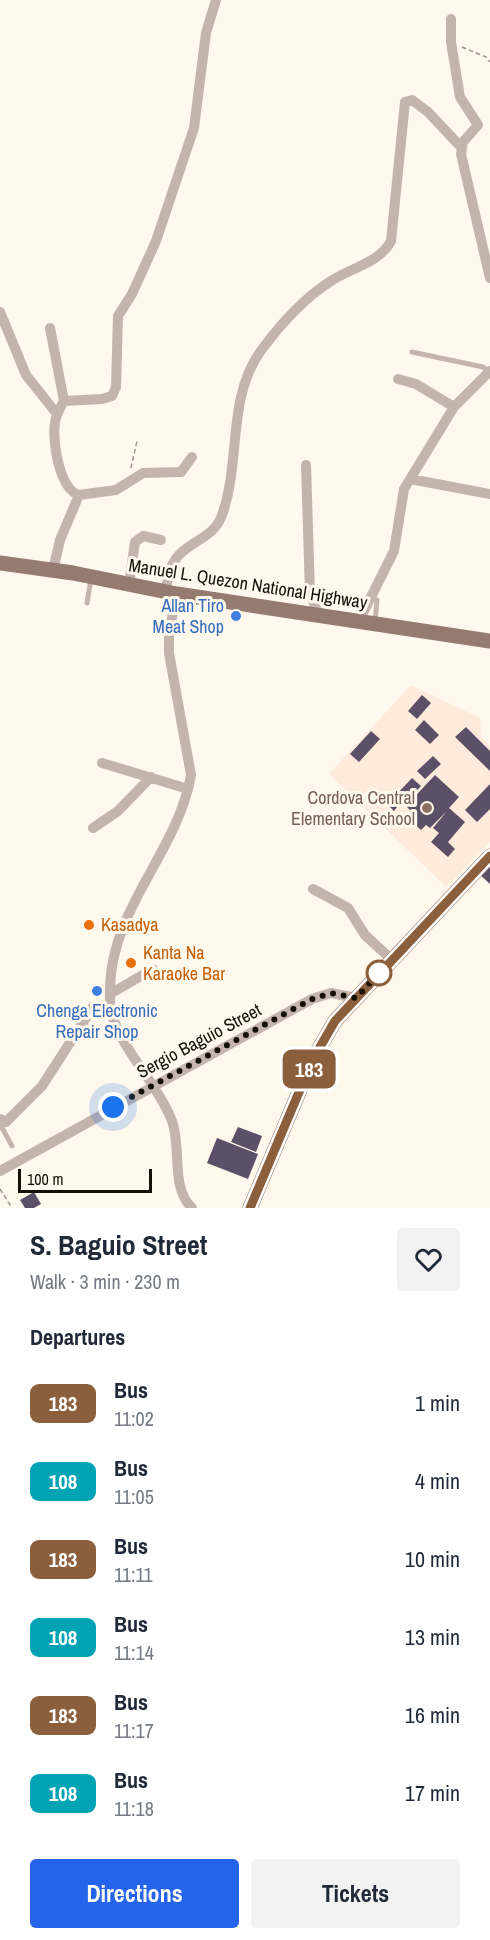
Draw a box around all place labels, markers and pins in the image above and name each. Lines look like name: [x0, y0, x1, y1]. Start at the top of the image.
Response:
place label: Allan Tiro Meat Shop: [153, 593, 224, 639]
marker: Allan Tiro Meat Shop: [229, 609, 243, 623]
place label: Cordova Central Elementary School: [291, 785, 415, 831]
marker: Cordova Central Elementary School: [420, 801, 434, 815]
place label: Kasadya: [101, 912, 158, 937]
marker: Kasadya: [82, 918, 96, 932]
place label: Kanta Na Karaoke Bar: [143, 940, 225, 986]
marker: Kanta Na Karaoke Bar: [124, 956, 138, 970]
unlabelled marker: [366, 960, 392, 986]
marker: Chenga Electronic Repair Shop: [90, 984, 104, 998]
place label: Chenga Electronic Repair Shop: [36, 998, 158, 1044]

